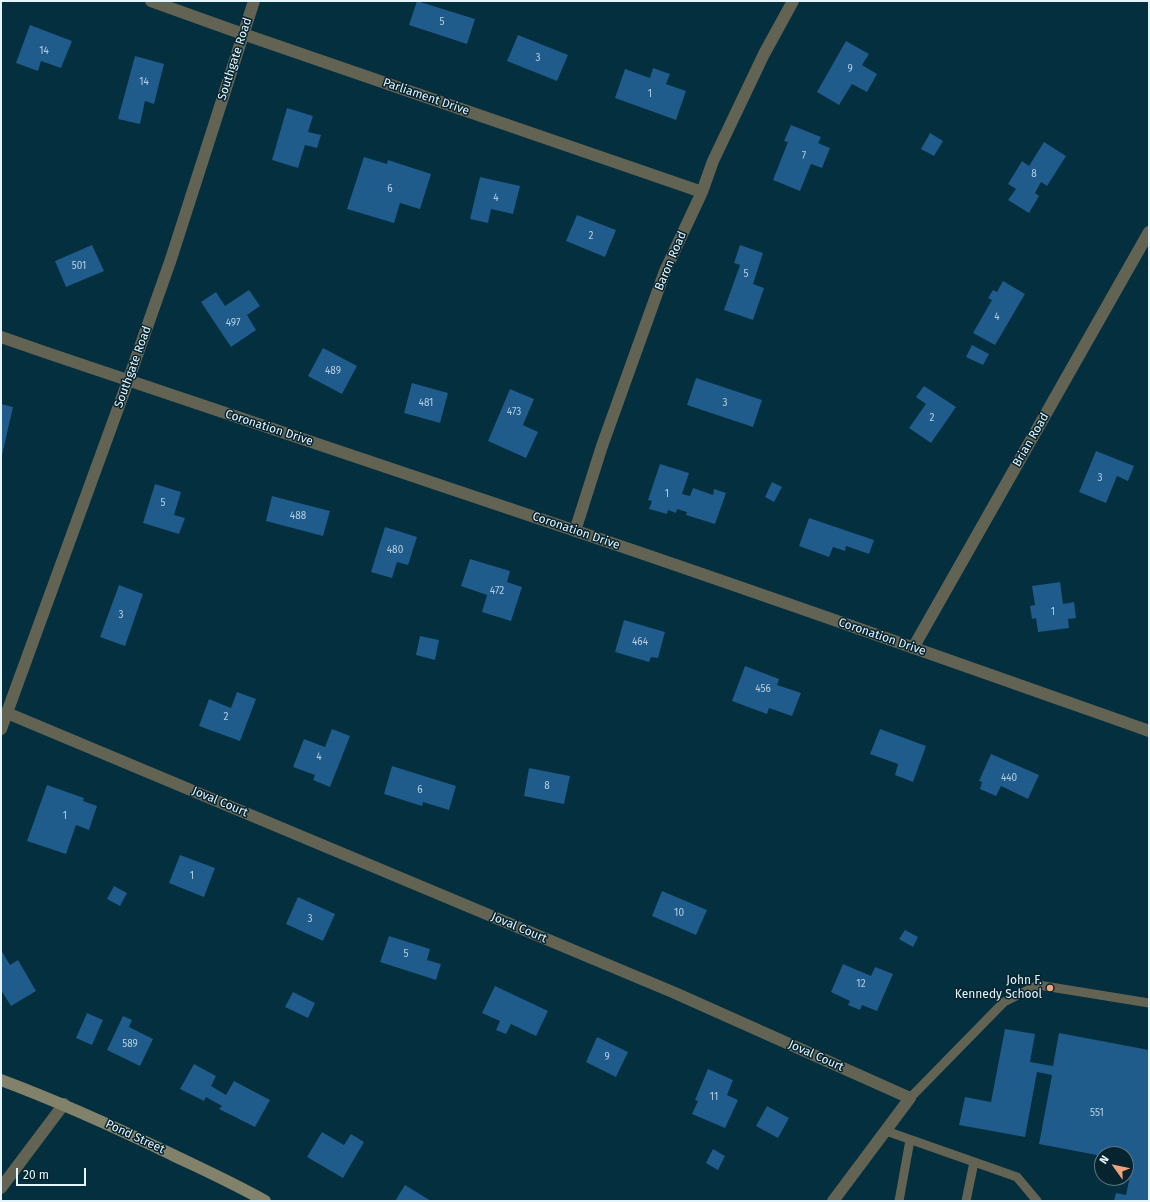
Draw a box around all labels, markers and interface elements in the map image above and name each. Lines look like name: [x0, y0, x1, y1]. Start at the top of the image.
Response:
street label: Southgate Road: [215, 16, 255, 102]
house number: 5: [439, 16, 445, 28]
house number: 14: [39, 45, 49, 57]
house number: 3: [536, 52, 540, 64]
house number: 9: [847, 63, 853, 75]
street label: Parliament Drive: [381, 75, 471, 119]
house number: 14: [139, 76, 149, 88]
house number: 1: [648, 88, 652, 100]
house number: 7: [802, 150, 806, 162]
house number: 8: [1031, 168, 1037, 180]
house number: 6: [387, 183, 393, 195]
house number: 4: [493, 192, 499, 204]
street label: Baron Road: [652, 229, 690, 293]
house number: 2: [589, 230, 593, 242]
house number: 501: [72, 260, 86, 272]
house number: 5: [743, 268, 749, 280]
house number: 4: [994, 311, 1000, 323]
house number: 497: [226, 317, 240, 329]
street label: Southgate Road: [112, 324, 154, 410]
house number: 489: [325, 365, 341, 377]
house number: 481: [419, 397, 433, 409]
house number: 3: [723, 397, 727, 409]
house number: 473: [507, 406, 521, 418]
street label: Coronation Drive: [223, 407, 315, 449]
street label: Brian Road: [1010, 411, 1052, 469]
house number: 2: [930, 412, 934, 424]
house number: 3: [1098, 472, 1102, 484]
house number: 1: [665, 488, 669, 500]
house number: 5: [160, 497, 166, 509]
street label: Coronation Drive: [530, 509, 622, 553]
house number: 488: [290, 510, 306, 522]
house number: 480: [387, 544, 403, 556]
house number: 472: [490, 585, 504, 597]
house number: 1: [1051, 606, 1055, 618]
house number: 3: [119, 609, 123, 621]
street label: Coronation Drive: [836, 615, 928, 659]
house number: 464: [632, 636, 648, 648]
house number: 456: [755, 683, 771, 695]
house number: 2: [224, 711, 228, 723]
house number: 4: [316, 751, 322, 763]
house number: 440: [1001, 772, 1017, 784]
house number: 8: [544, 780, 550, 792]
street label: Joval Court: [190, 784, 250, 820]
house number: 6: [417, 784, 423, 796]
house number: 1: [63, 810, 67, 822]
house number: 1: [190, 870, 194, 882]
house number: 10: [674, 907, 684, 919]
street label: Joval Court: [489, 910, 549, 946]
house number: 3: [308, 913, 312, 925]
house number: 5: [403, 948, 409, 960]
place label: John F. Kennedy School: [955, 974, 1042, 1002]
house number: 12: [856, 978, 866, 990]
marker: John F. Kennedy School: [1045, 983, 1055, 993]
street label: Joval Court: [786, 1037, 846, 1075]
house number: 589: [122, 1038, 138, 1050]
house number: 9: [604, 1051, 610, 1063]
house number: 11: [710, 1091, 718, 1103]
house number: 551: [1090, 1107, 1104, 1119]
street label: Pond Street: [103, 1117, 167, 1157]
north arrow: [1094, 1146, 1134, 1186]
text: N: [1097, 1153, 1112, 1166]
scale bar: [18, 1160, 88, 1186]
text: 20 m: [23, 1168, 49, 1182]

